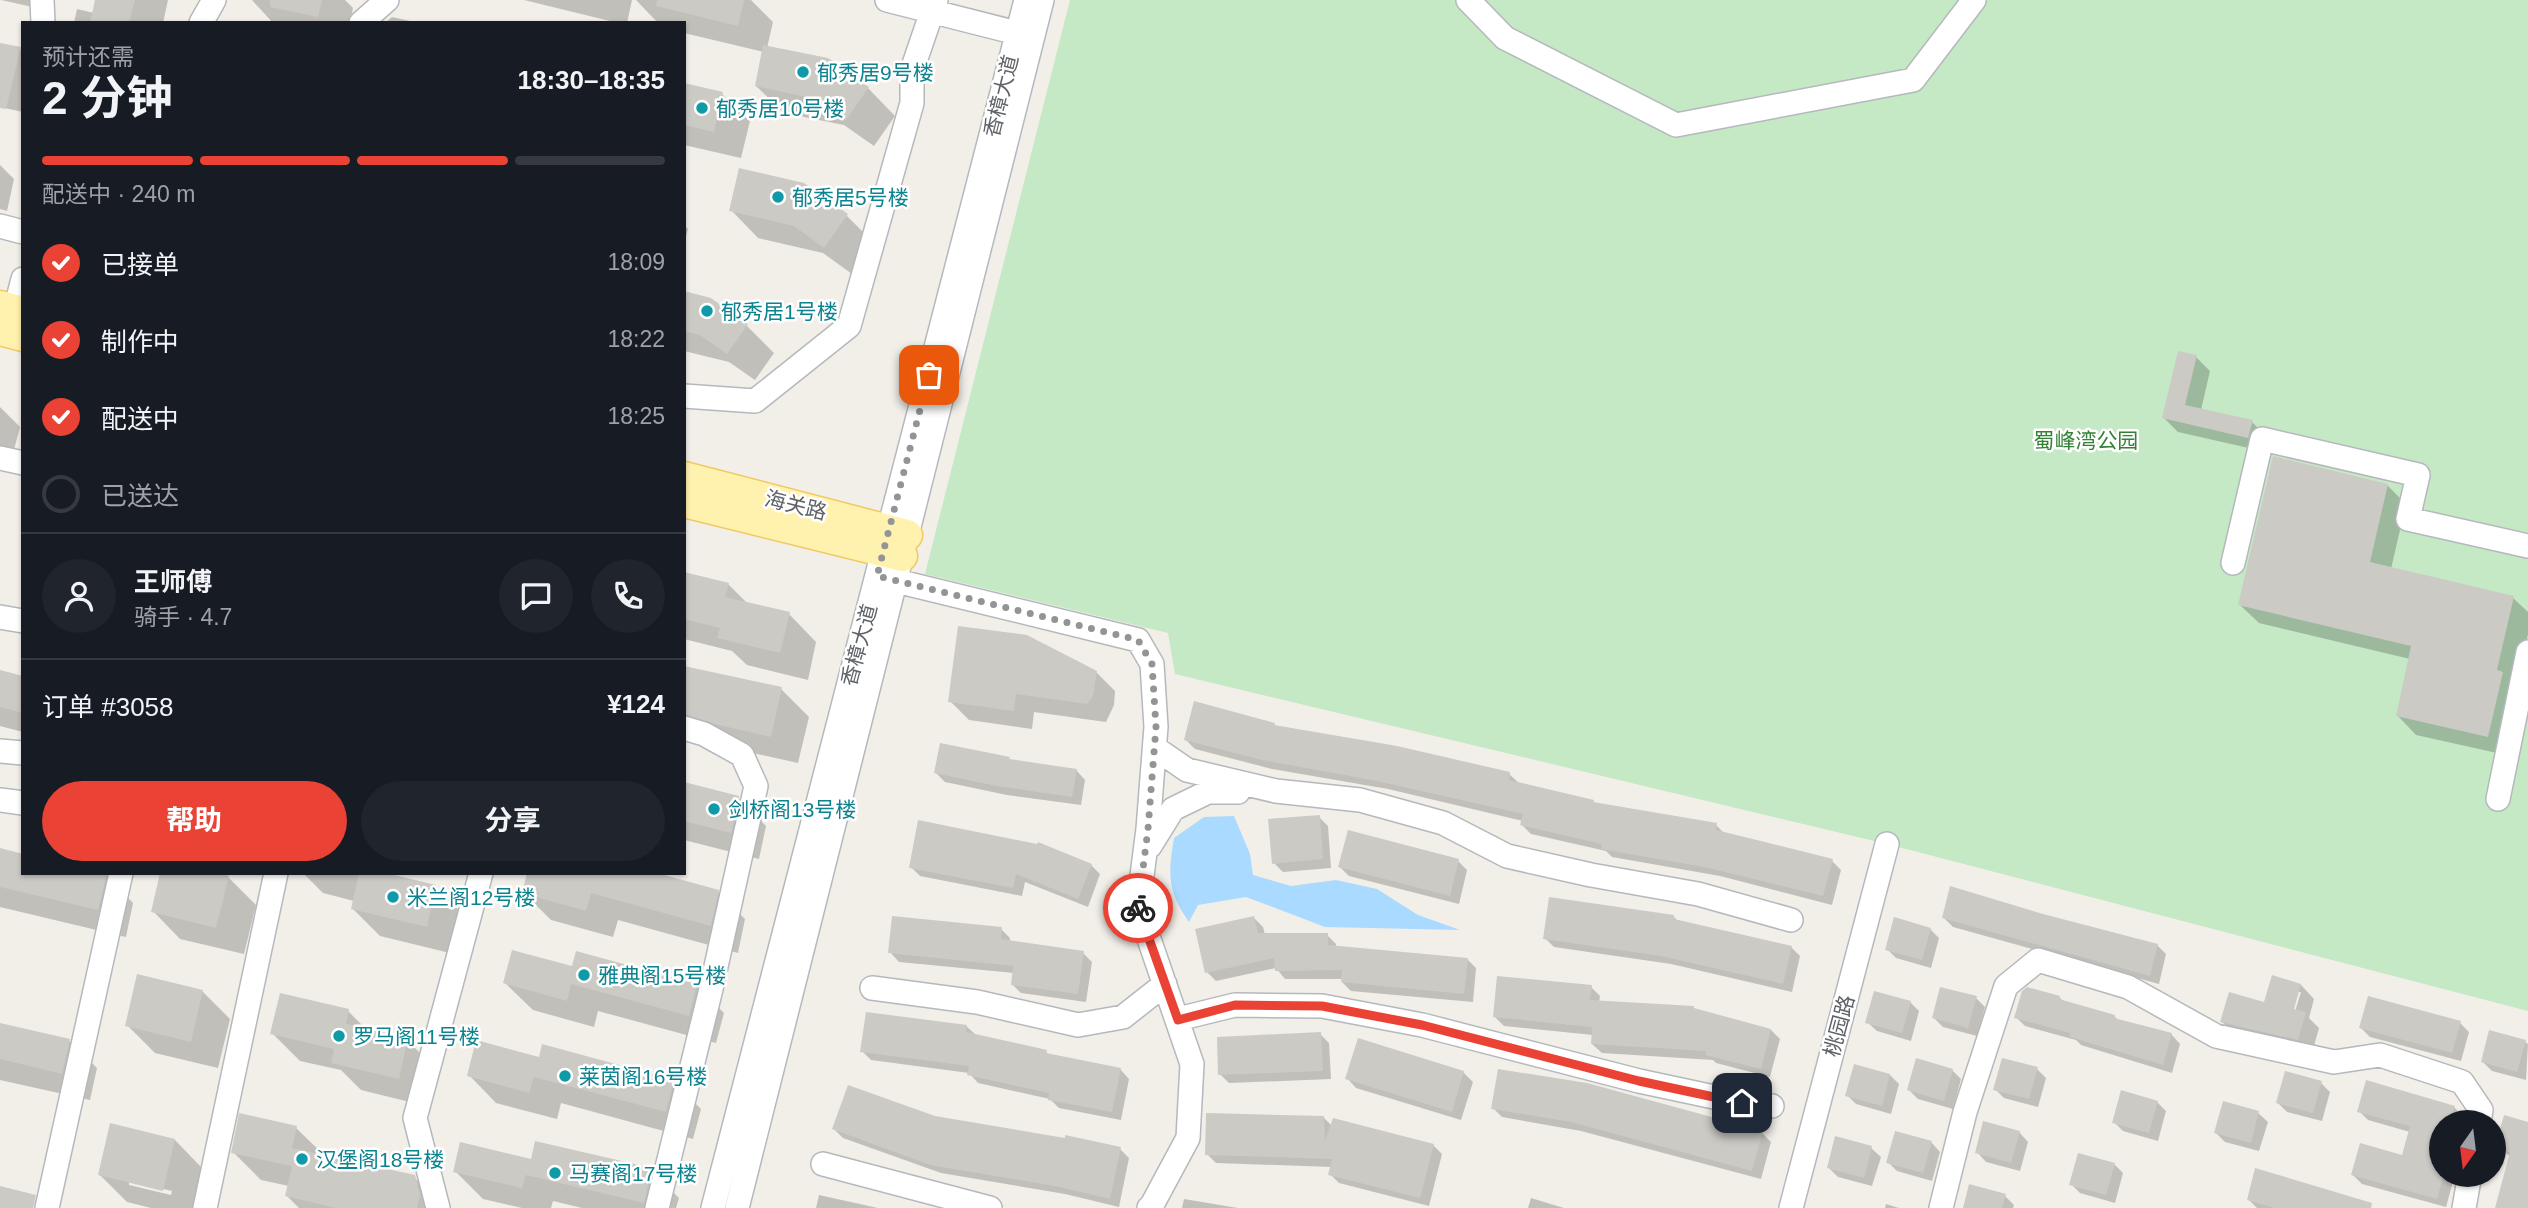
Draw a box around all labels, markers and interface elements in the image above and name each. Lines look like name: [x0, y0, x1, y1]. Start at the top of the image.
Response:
text: 预计还需: [42, 44, 134, 70]
street label: 香樟大道: [980, 52, 1022, 140]
place label: 郁秀居9号楼: [817, 61, 934, 84]
marker: 郁秀居9号楼: [795, 64, 811, 80]
text: 18:30–18:35: [518, 65, 665, 95]
text: 2 分钟: [42, 72, 172, 124]
place label: 郁秀居10号楼: [716, 97, 844, 120]
marker: 郁秀居10号楼: [694, 100, 710, 116]
text: 配送中 · 240 m: [42, 181, 195, 207]
place label: 郁秀居5号楼: [792, 186, 909, 209]
marker: 郁秀居5号楼: [770, 189, 786, 205]
icon: check: [42, 244, 80, 282]
text: 18:09: [607, 249, 665, 275]
text: 已接单: [101, 250, 179, 280]
place label: 郁秀居1号楼: [721, 300, 838, 323]
marker: 郁秀居1号楼: [699, 303, 715, 319]
icon: check: [42, 321, 80, 359]
text: 18:22: [607, 326, 665, 352]
text: 制作中: [101, 327, 179, 357]
pin: [899, 345, 959, 405]
icon: bag: [910, 356, 948, 394]
icon: check: [42, 398, 80, 436]
text: 18:25: [607, 403, 665, 429]
text: 配送中: [101, 404, 179, 434]
park label: 蜀峰湾公园: [2034, 429, 2139, 452]
text: 已送达: [101, 481, 179, 511]
street label: 海关路: [763, 486, 829, 524]
button: person: [42, 559, 116, 633]
button: chat: [499, 559, 573, 633]
button: phone: [591, 559, 665, 633]
text: 王师傅: [134, 567, 212, 597]
street label: 香樟大道: [837, 601, 881, 689]
text: 骑手 · 4.7: [134, 604, 232, 630]
text: ¥124: [607, 689, 665, 719]
text: 订单 #3058: [42, 692, 174, 722]
button: 帮助: [42, 781, 347, 861]
button: 分享: [361, 781, 665, 861]
place label: 剑桥阁13号楼: [728, 798, 856, 821]
marker: 剑桥阁13号楼: [706, 801, 722, 817]
courier: [1103, 873, 1173, 943]
place label: 米兰阁12号楼: [407, 886, 535, 909]
marker: 米兰阁12号楼: [385, 889, 401, 905]
icon: bike: [1119, 889, 1157, 927]
place label: 雅典阁15号楼: [598, 964, 726, 987]
marker: 雅典阁15号楼: [576, 967, 592, 983]
street label: 桃园路: [1820, 993, 1858, 1059]
place label: 罗马阁11号楼: [353, 1025, 480, 1048]
marker: 罗马阁11号楼: [331, 1028, 347, 1044]
place label: 莱茵阁16号楼: [579, 1065, 707, 1088]
marker: 莱茵阁16号楼: [557, 1068, 573, 1084]
pin: [1712, 1073, 1772, 1133]
icon: home: [1723, 1084, 1761, 1122]
north arrow: [2429, 1110, 2506, 1186]
map controls: [2429, 1110, 2506, 1187]
place label: 汉堡阁18号楼: [316, 1148, 444, 1171]
marker: 汉堡阁18号楼: [294, 1151, 310, 1167]
place label: 马赛阁17号楼: [569, 1162, 697, 1185]
marker: 马赛阁17号楼: [547, 1165, 563, 1181]

